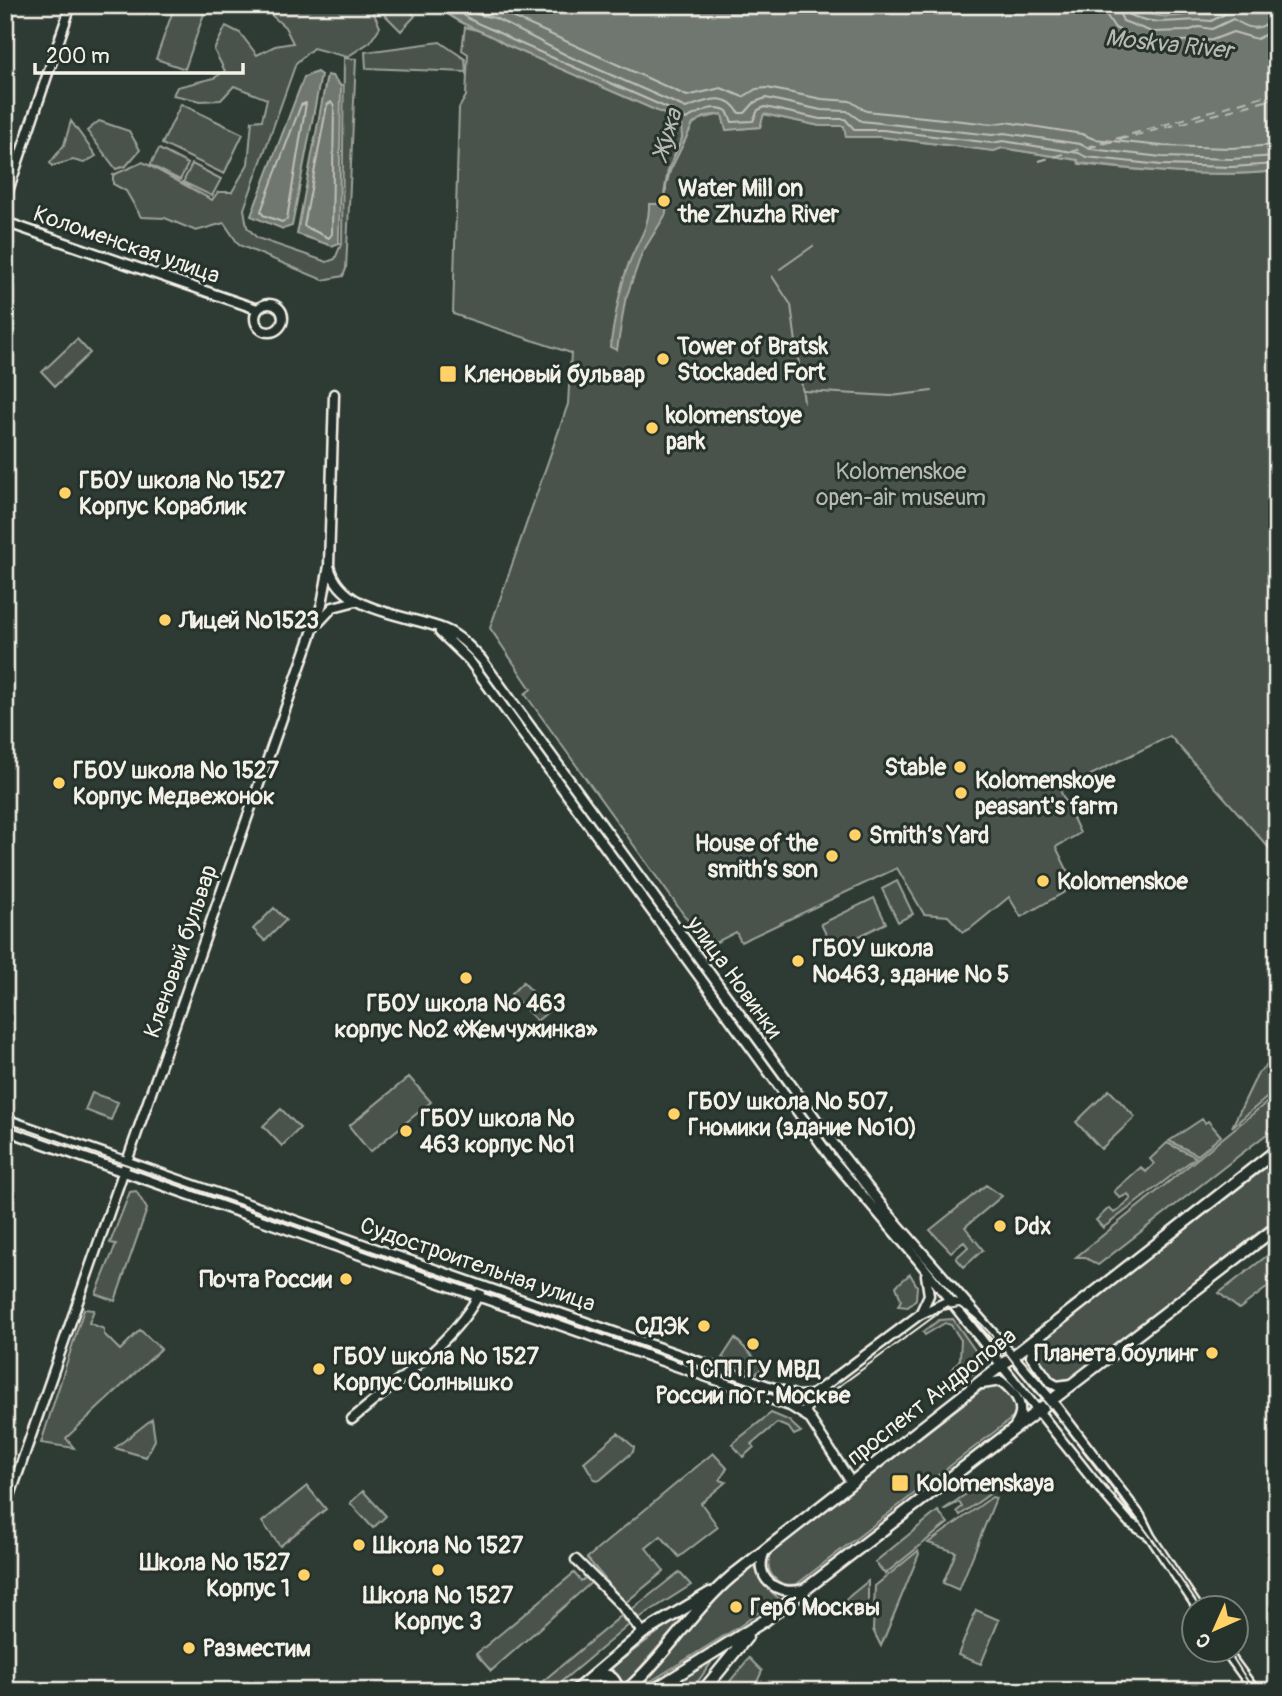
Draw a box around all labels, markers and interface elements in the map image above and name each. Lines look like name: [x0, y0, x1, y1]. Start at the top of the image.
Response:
water label: Moskva River: [1104, 23, 1238, 66]
scale bar: [35, 32, 243, 76]
text: 200 m: [46, 43, 110, 70]
water label: Жужа: [645, 104, 689, 166]
place label: Water Mill on the Zhuzha River: [677, 174, 840, 229]
marker: Water Mill on the Zhuzha River: [656, 193, 672, 209]
street label: Коломенская улица: [30, 199, 224, 290]
place label: Tower of Bratsk Stockaded Fort: [676, 332, 828, 387]
marker: Tower of Bratsk Stockaded Fort: [655, 351, 671, 367]
place label: Кленовый бульвар: [464, 360, 645, 389]
marker: Кленовый бульвар: [438, 364, 458, 384]
place label: kolomenstoye park: [665, 401, 802, 456]
marker: kolomenstoye park: [644, 420, 660, 436]
park label: Kolomenskoe open-air museum: [816, 457, 986, 512]
place label: ГБОУ школа № 1527 Корпус Кораблик: [79, 466, 286, 521]
marker: ГБОУ школа № 1527 Корпус Кораблик: [57, 485, 73, 501]
place label: Лицей №1523: [178, 606, 319, 635]
marker: Лицей №1523: [157, 612, 173, 628]
place label: Stable: [885, 753, 947, 782]
place label: ГБОУ школа № 1527 Корпус Медвежонок: [73, 756, 280, 811]
marker: Stable: [952, 759, 968, 775]
place label: Kolomenskoye peasant's farm: [975, 766, 1118, 821]
marker: ГБОУ школа № 1527 Корпус Медвежонок: [51, 775, 67, 791]
marker: Kolomenskoye peasant's farm: [953, 785, 969, 801]
place label: Smith’s Yard: [869, 821, 989, 850]
marker: Smith’s Yard: [847, 827, 863, 843]
place label: House of the smith’s son: [695, 829, 819, 884]
marker: House of the smith’s son: [824, 848, 840, 864]
street label: Кленовый бульвар: [137, 861, 224, 1042]
place label: Kolomenskoe: [1057, 867, 1188, 896]
marker: Kolomenskoe: [1035, 873, 1051, 889]
street label: улица Новинки: [680, 910, 789, 1044]
place label: ГБОУ школа №463, здание № 5: [812, 934, 1009, 989]
marker: ГБОУ школа №463, здание № 5: [790, 953, 806, 969]
marker: ГБОУ школа № 463 корпус №2 «Жемчужинка»: [458, 970, 474, 986]
place label: ГБОУ школа № 463 корпус №2 «Жемчужинка»: [335, 989, 598, 1044]
place label: ГБОУ школа № 507, Гномики (здание №10): [688, 1087, 917, 1142]
place label: ГБОУ школа № 463 корпус №1: [420, 1104, 575, 1159]
marker: ГБОУ школа № 507, Гномики (здание №10): [666, 1106, 682, 1122]
marker: ГБОУ школа № 463 корпус №1: [398, 1123, 414, 1139]
street label: Судостроительная улица: [356, 1211, 599, 1318]
place label: Ddx: [1014, 1212, 1051, 1241]
marker: Ddx: [992, 1218, 1008, 1234]
place label: Почта России: [199, 1265, 333, 1294]
marker: Почта России: [338, 1271, 354, 1287]
place label: СДЭК: [635, 1312, 690, 1341]
marker: СДЭК: [696, 1318, 712, 1334]
street label: проспект Андропова: [841, 1321, 1022, 1472]
marker: 1 СПП ГУ МВД России по г. Москве: [745, 1336, 761, 1352]
place label: Планета боулинг: [1034, 1339, 1199, 1368]
place label: ГБОУ школа № 1527 Корпус Солнышко: [333, 1342, 540, 1397]
marker: Планета боулинг: [1204, 1345, 1220, 1361]
place label: 1 СПП ГУ МВД России по г. Москве: [656, 1355, 851, 1410]
marker: ГБОУ школа № 1527 Корпус Солнышко: [311, 1361, 327, 1377]
place label: Kolomenskaya: [916, 1469, 1055, 1498]
marker: Kolomenskaya: [890, 1473, 910, 1493]
place label: Школа № 1527: [372, 1531, 524, 1560]
marker: Школа № 1527: [351, 1537, 367, 1553]
place label: Школа № 1527 Корпус 1: [139, 1548, 291, 1603]
marker: Школа № 1527 Корпус 3: [430, 1562, 446, 1578]
marker: Школа № 1527 Корпус 1: [296, 1567, 312, 1583]
place label: Школа № 1527 Корпус 3: [362, 1581, 514, 1636]
place label: Герб Москвы: [750, 1593, 880, 1622]
north arrow: [1180, 1594, 1250, 1664]
marker: Герб Москвы: [728, 1599, 744, 1615]
text: С: [1191, 1627, 1216, 1653]
place label: Разместим: [203, 1634, 311, 1663]
marker: Разместим: [181, 1640, 197, 1656]

